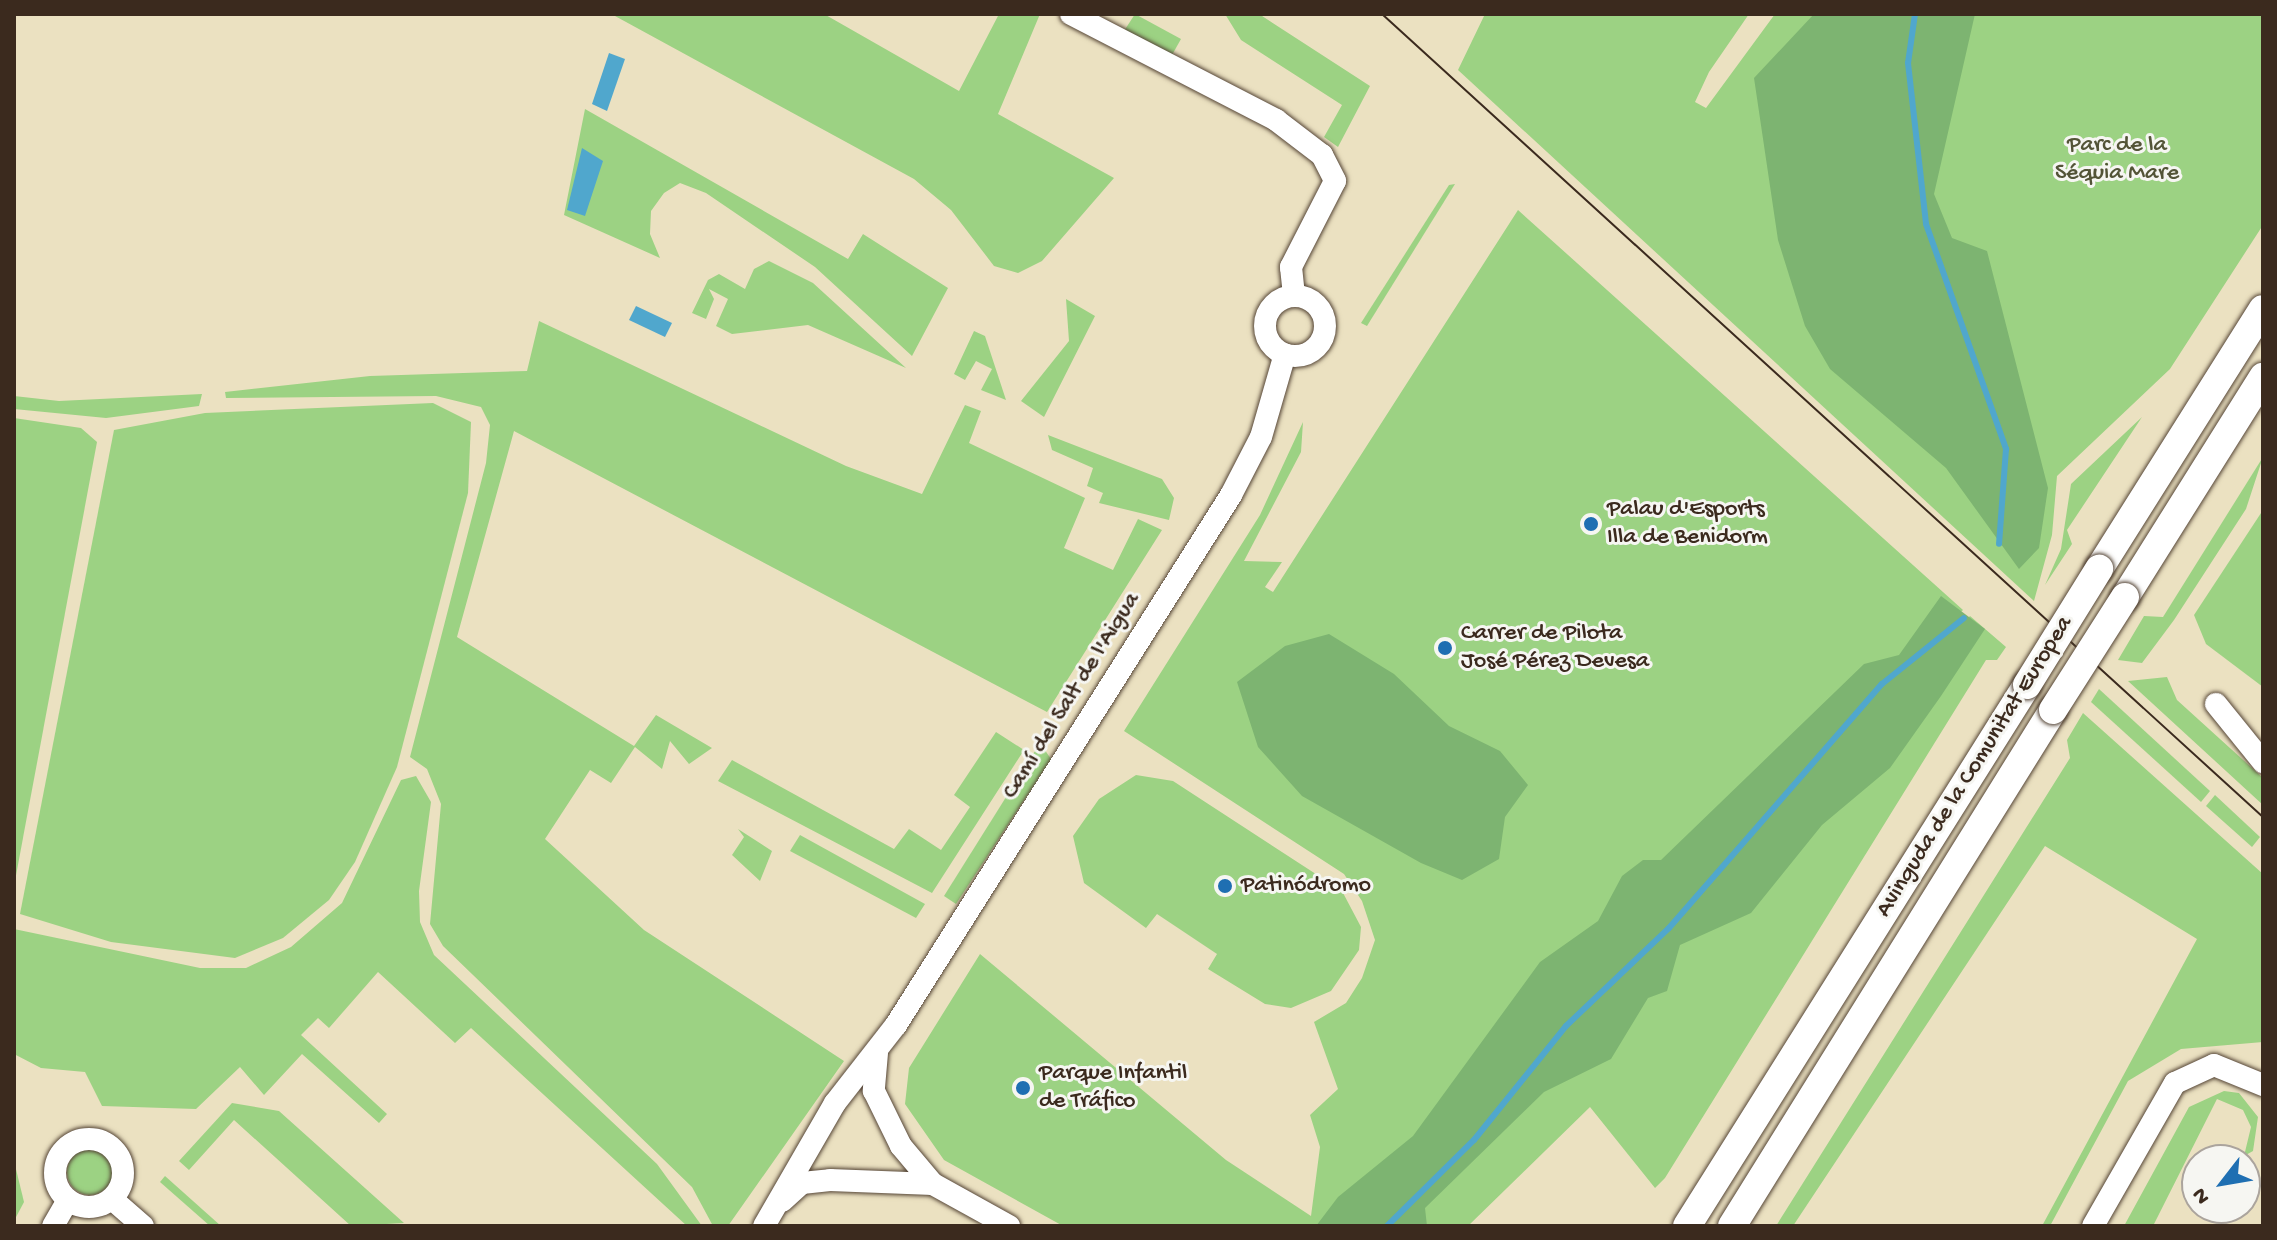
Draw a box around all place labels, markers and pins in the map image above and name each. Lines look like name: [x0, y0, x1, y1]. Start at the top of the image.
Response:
place label: Palau d'Esports Illa de Benidorm: [1607, 496, 1768, 552]
marker: Palau d'Esports Illa de Benidorm: [1582, 515, 1600, 533]
place label: Carrer de Pilota José Pérez Devesa: [1461, 620, 1649, 676]
marker: Carrer de Pilota José Pérez Devesa: [1436, 639, 1454, 657]
place label: Patinódromo: [1241, 872, 1371, 900]
marker: Patinódromo: [1216, 877, 1234, 895]
place label: Parque Infantil de Tráfico: [1039, 1060, 1187, 1116]
marker: Parque Infantil de Tráfico: [1014, 1079, 1032, 1097]

